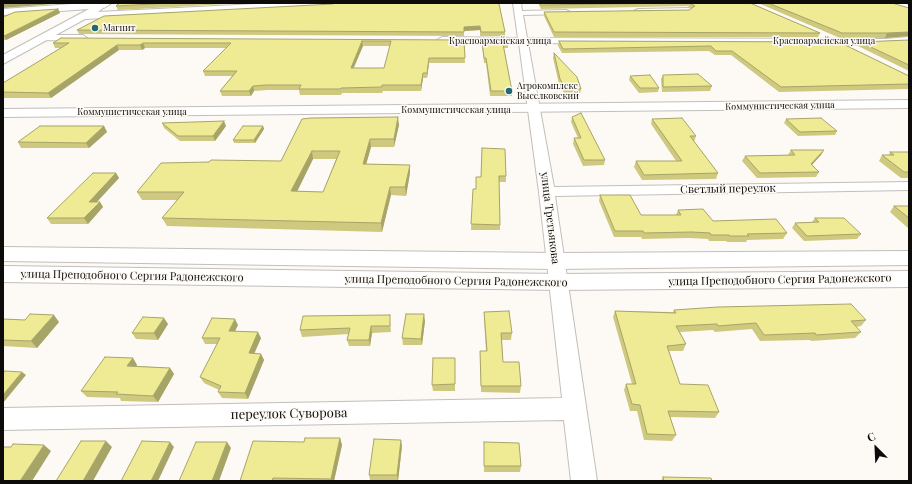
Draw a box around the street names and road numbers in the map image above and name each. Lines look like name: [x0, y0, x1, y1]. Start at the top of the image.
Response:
street label: Красноармейская улица: [449, 36, 551, 46]
street label: Красноармейская улица: [773, 36, 875, 46]
street label: Коммунистическая улица: [725, 100, 835, 112]
street label: Коммунистическая улица: [401, 105, 511, 115]
street label: Коммунистическая улица: [77, 107, 187, 117]
street label: улица Третьякова: [538, 171, 562, 265]
street label: Светлый переулок: [680, 182, 776, 196]
street label: улица Преподобного Сергия Радонежского: [20, 267, 244, 285]
street label: улица Преподобного Сергия Радонежского: [668, 271, 892, 289]
street label: улица Преподобного Сергия Радонежского: [344, 272, 568, 290]
street label: переулок Суворова: [230, 405, 348, 423]

